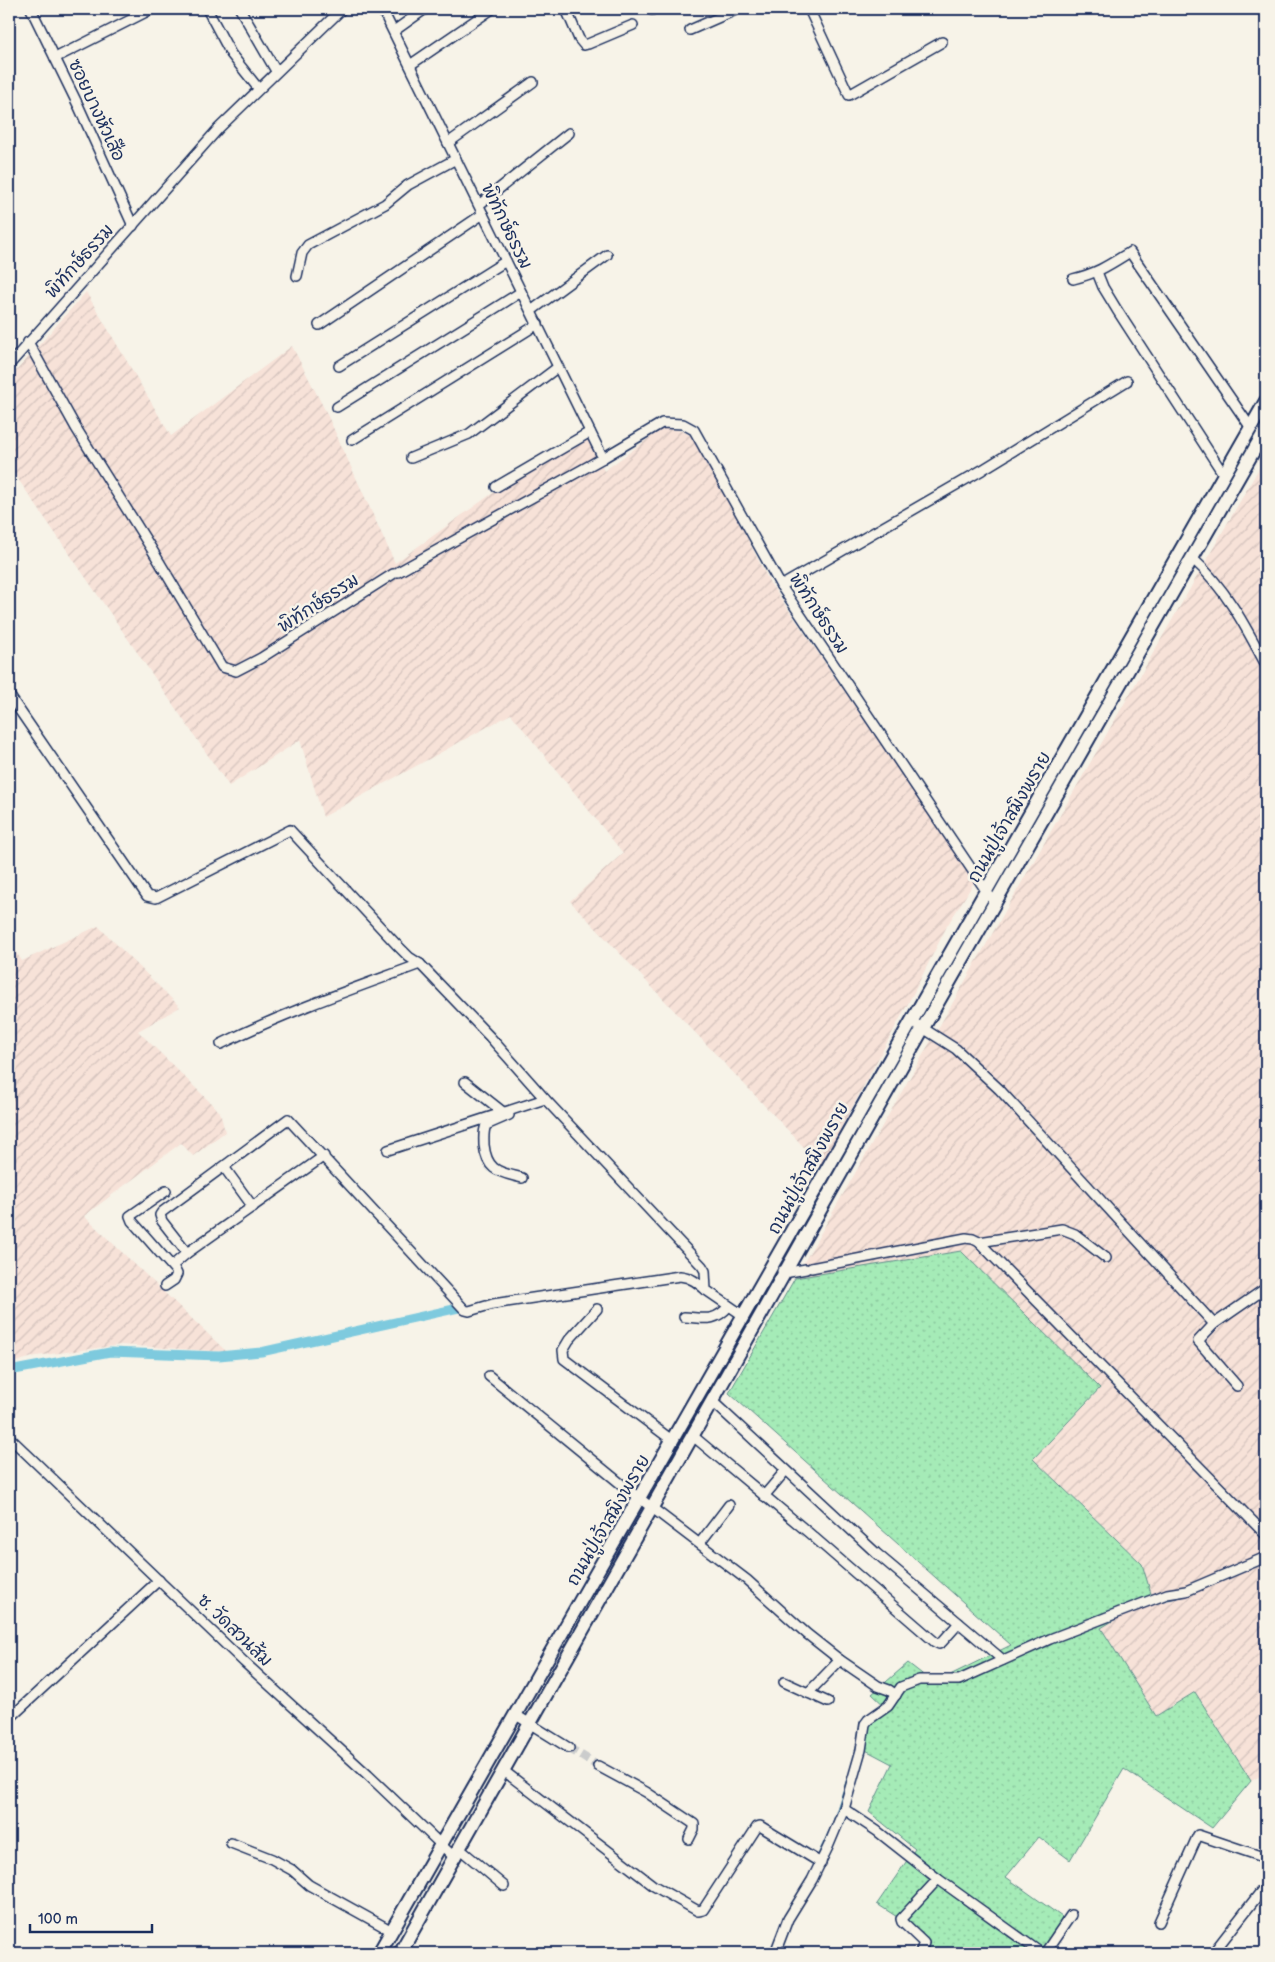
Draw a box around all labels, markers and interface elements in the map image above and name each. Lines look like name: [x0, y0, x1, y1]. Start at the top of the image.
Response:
street label: ซอยบางหัวเสือ: [64, 55, 131, 165]
street label: พิทักษ์ธรรม: [477, 179, 539, 272]
street label: พิทักษ์ธรรม: [38, 218, 118, 303]
street label: พิทักษ์ธรรม: [272, 567, 363, 637]
street label: พิทักษ์ธรรม: [785, 567, 855, 658]
street label: ถนนปู่เจ้าสมิงพราย: [962, 747, 1058, 888]
street label: ถนนปู่เจ้าสมิงพราย: [762, 1098, 856, 1239]
street label: ถนนปู่เจ้าสมิงพราย: [561, 1450, 657, 1591]
street label: ซ. วัดสวนส้ม: [193, 1588, 278, 1671]
scale bar: [30, 1902, 152, 1934]
text: 100 m: [38, 1910, 78, 1929]

